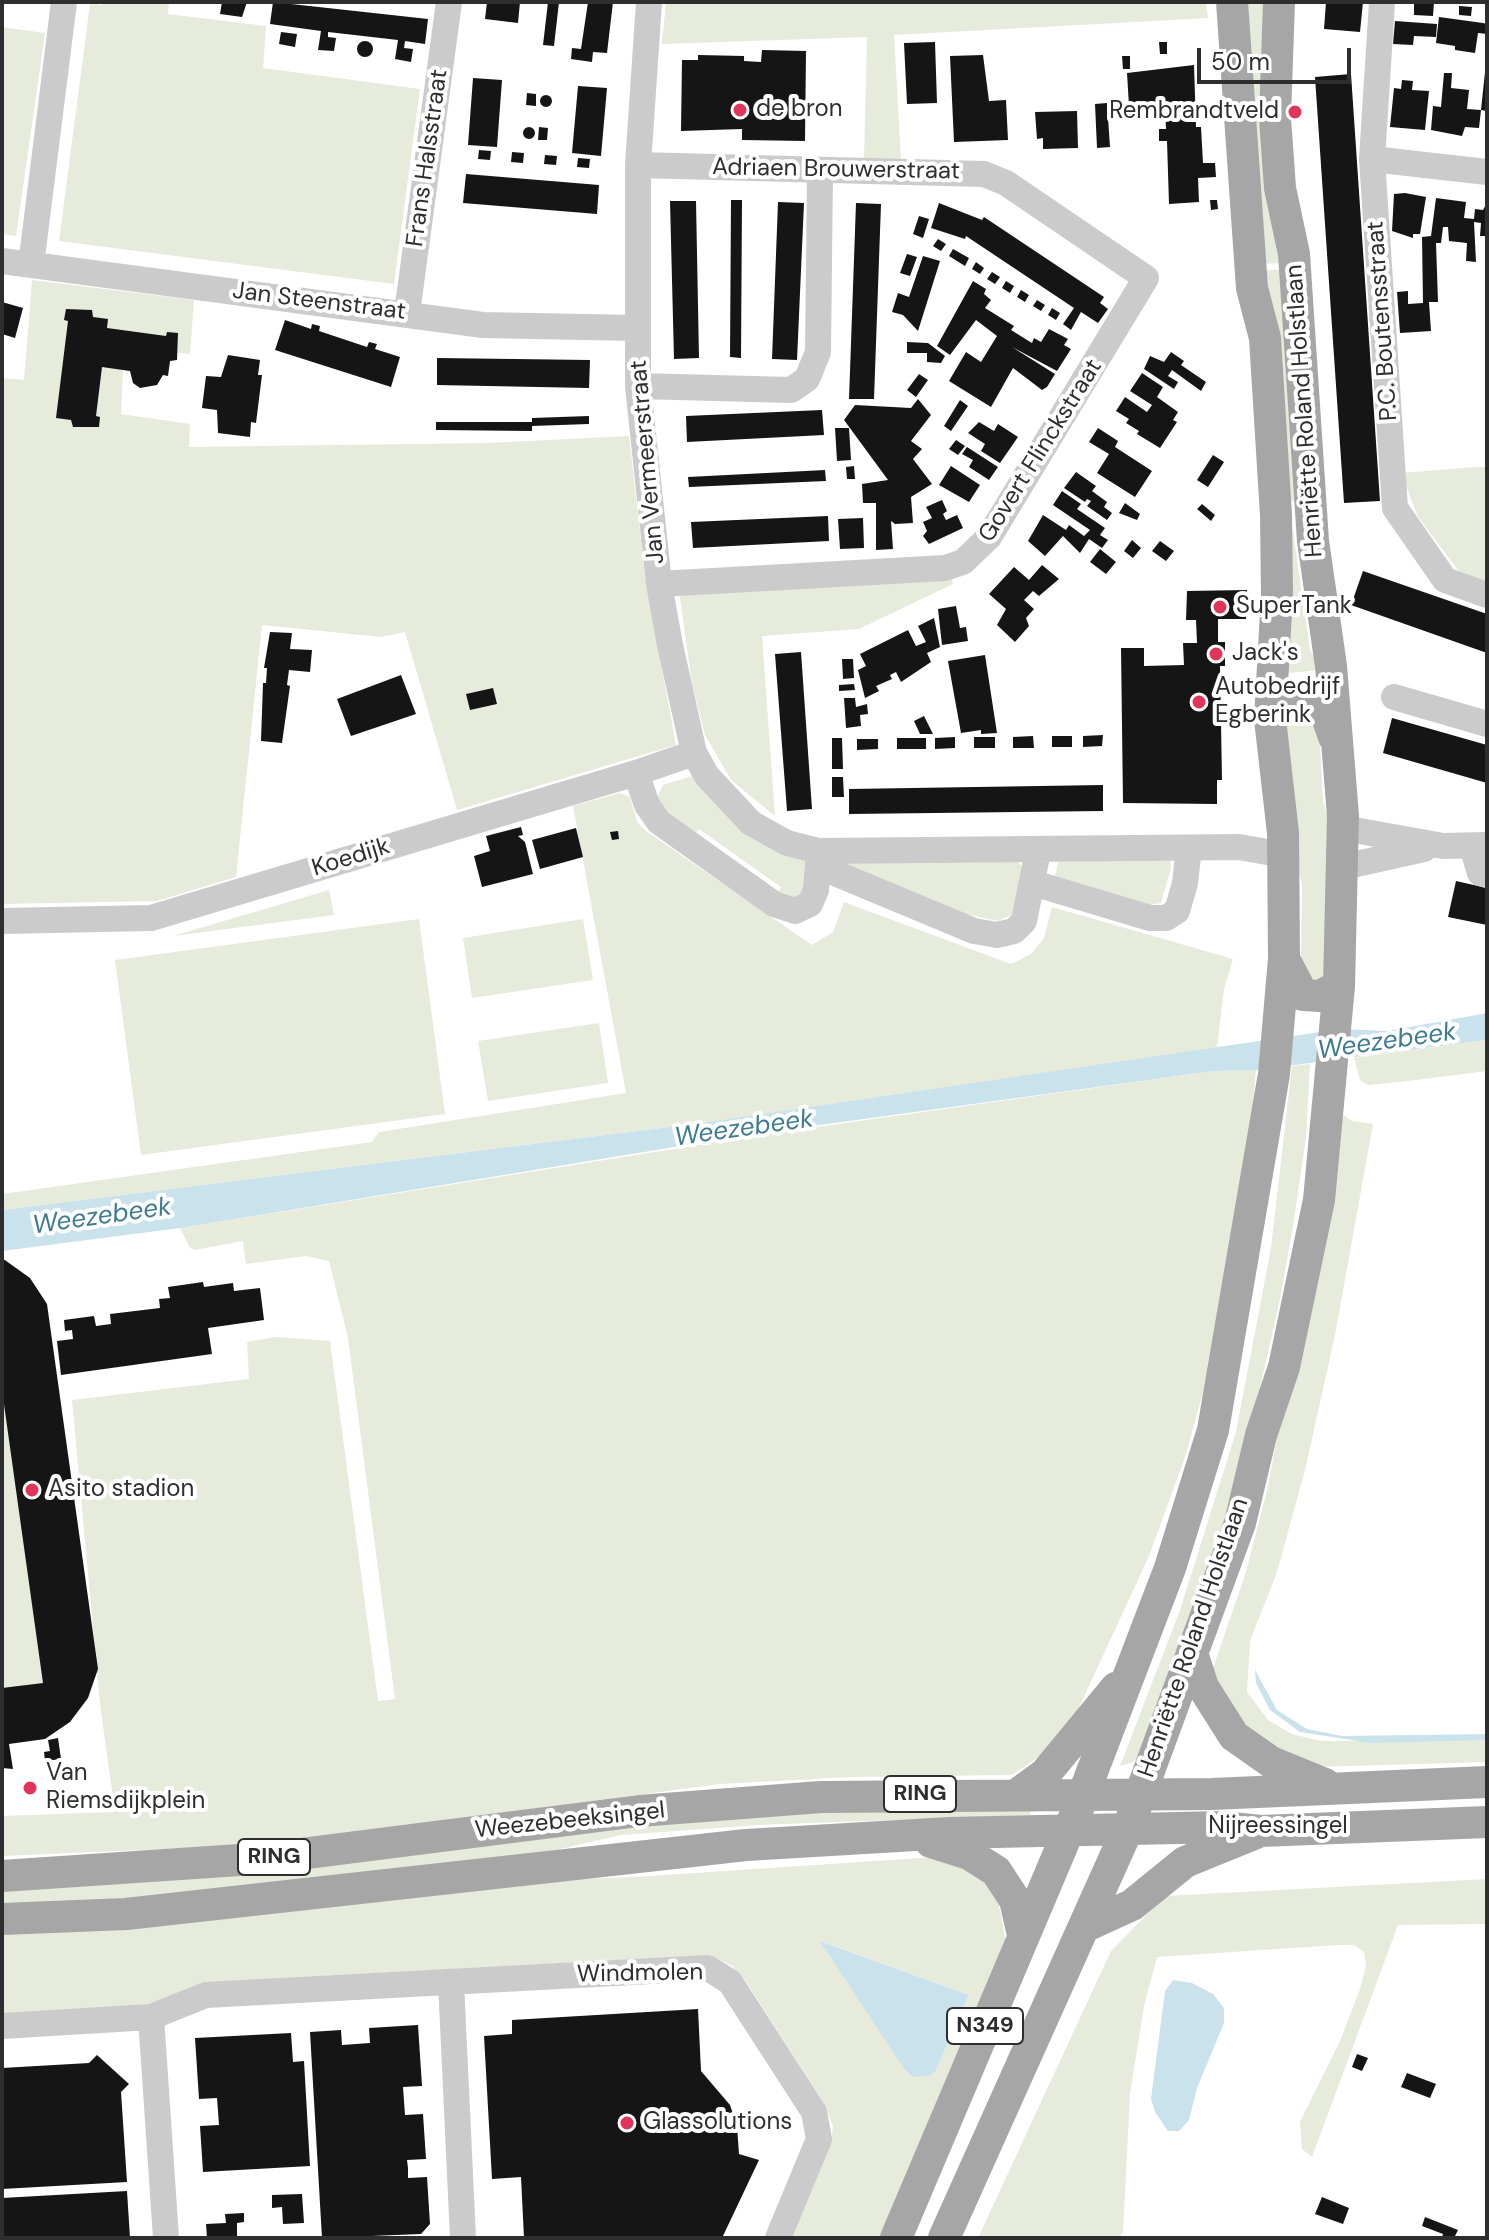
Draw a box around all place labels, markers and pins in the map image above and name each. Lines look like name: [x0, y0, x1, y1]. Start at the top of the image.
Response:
place label: de bron: [756, 96, 843, 124]
place label: Rembrandtveld: [1109, 98, 1279, 126]
marker: de bron: [731, 101, 749, 119]
marker: Rembrandtveld: [1286, 103, 1304, 121]
place label: SuperTank: [1236, 593, 1352, 621]
marker: SuperTank: [1211, 598, 1229, 616]
place label: Jack's: [1232, 640, 1299, 668]
marker: Jack's: [1207, 645, 1225, 663]
place label: Autobedrijf Egberink: [1215, 674, 1340, 730]
marker: Autobedrijf Egberink: [1190, 693, 1208, 711]
place label: Asito stadion: [48, 1476, 194, 1504]
marker: Asito stadion: [23, 1481, 41, 1499]
place label: Van Riemsdijkplein: [46, 1760, 205, 1816]
marker: Van Riemsdijkplein: [21, 1779, 39, 1797]
place label: Glassolutions: [643, 2109, 792, 2137]
marker: Glassolutions: [618, 2114, 636, 2132]

